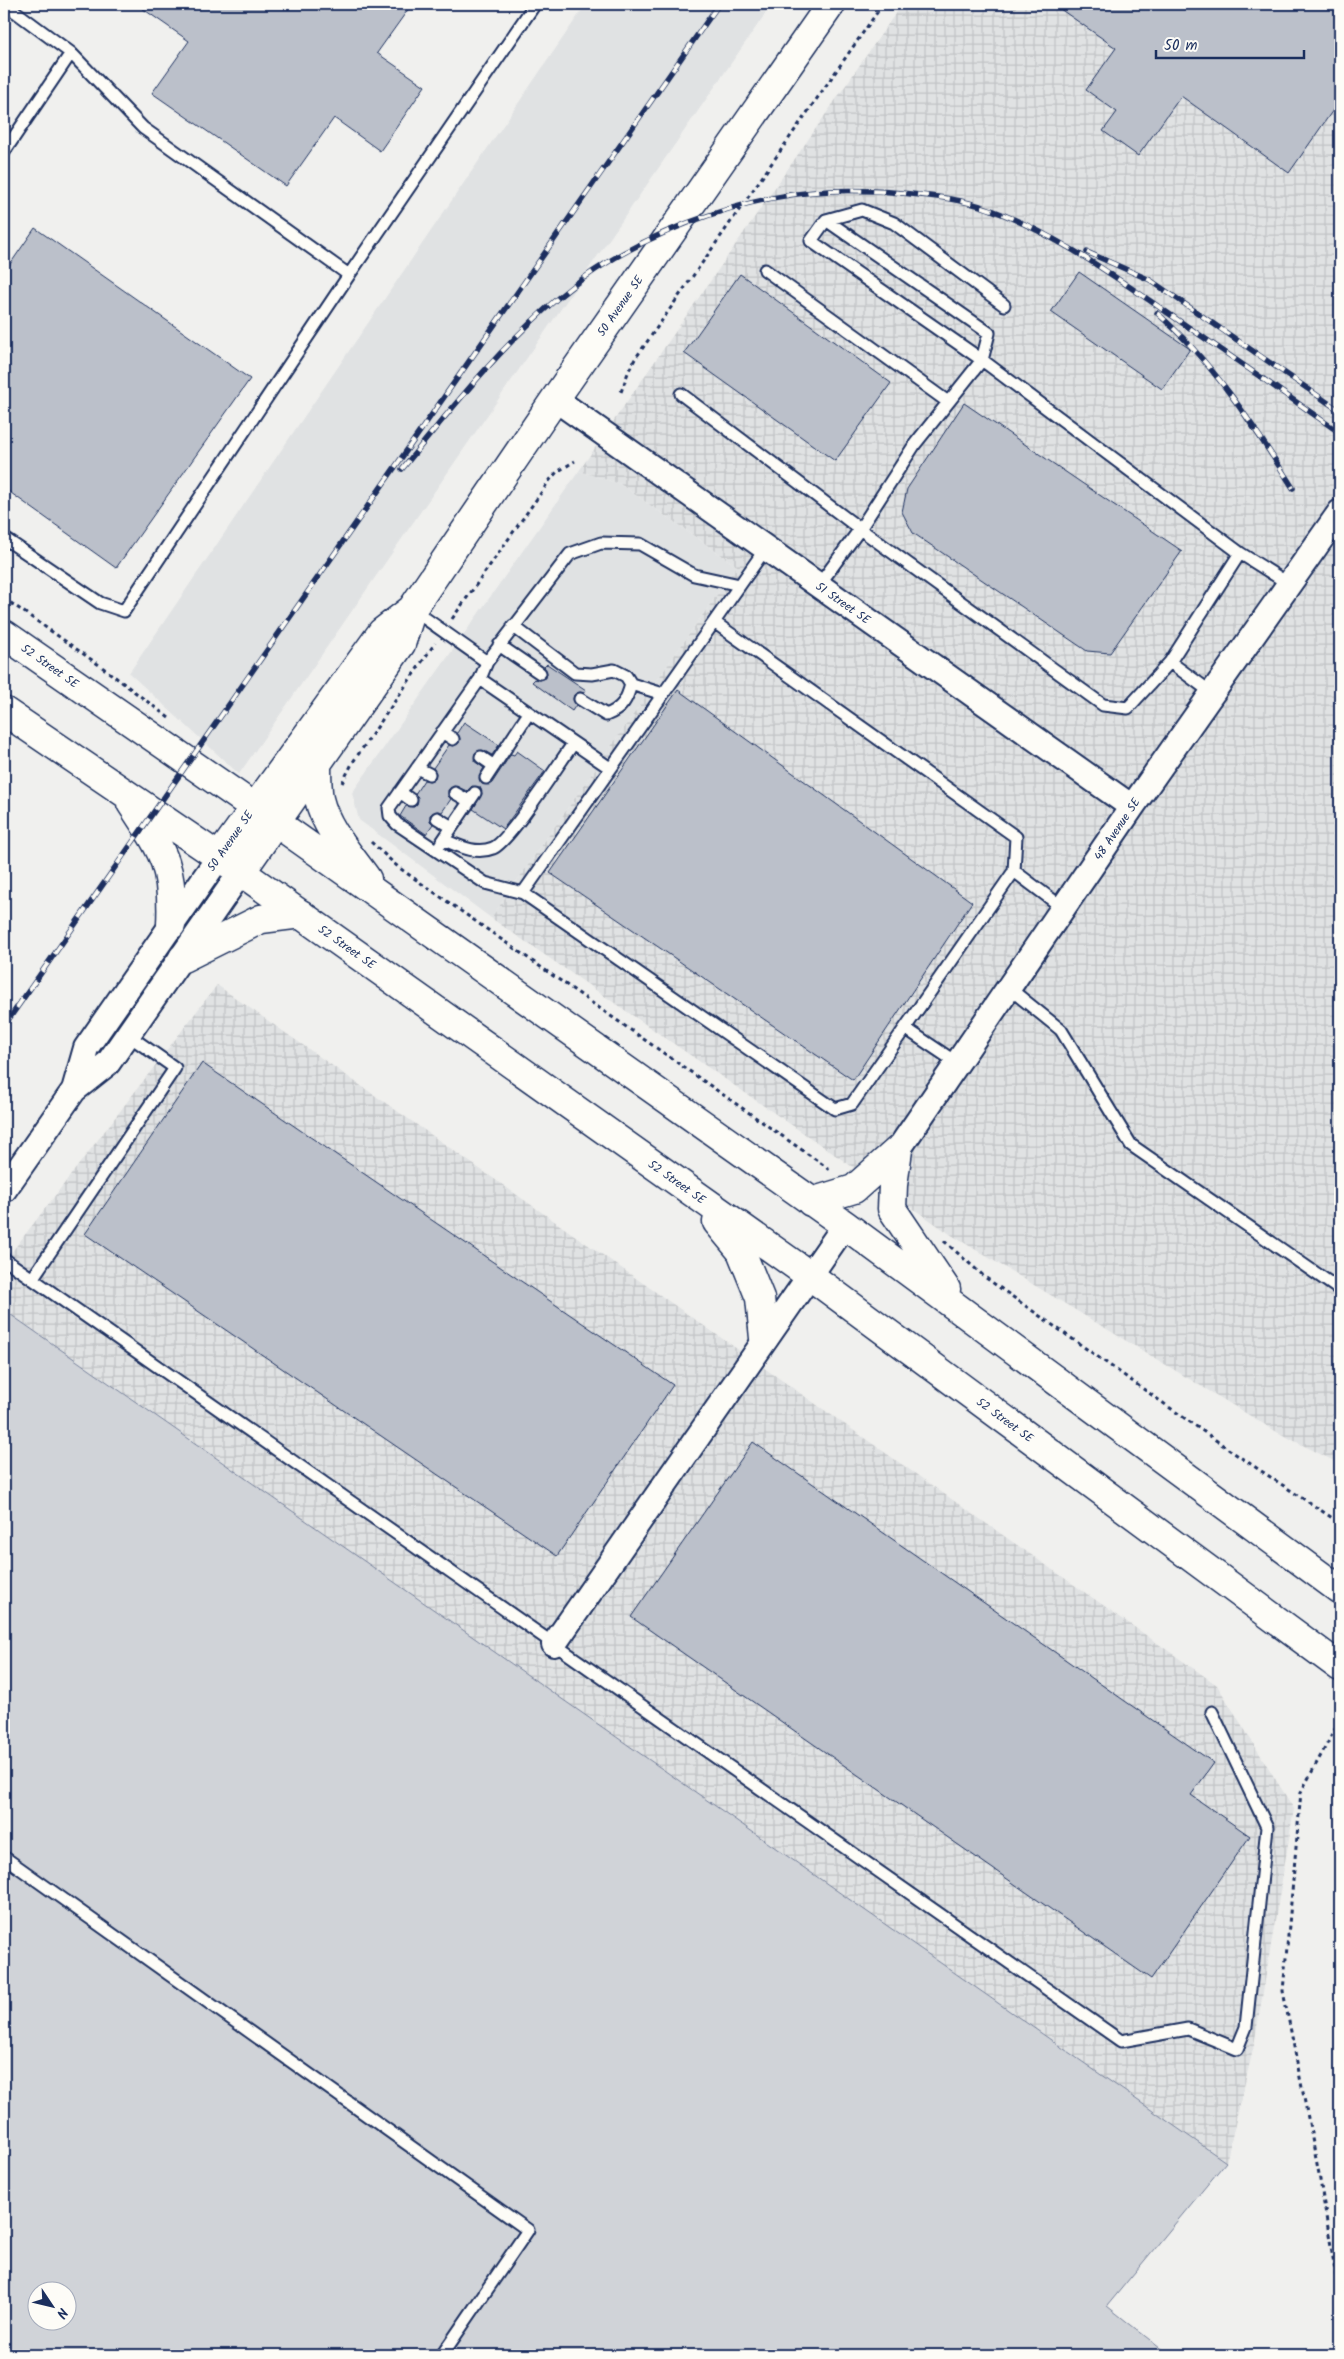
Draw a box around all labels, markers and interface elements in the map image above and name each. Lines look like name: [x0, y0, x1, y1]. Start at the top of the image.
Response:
scale bar: [1156, 28, 1304, 60]
text: 50 m: [1164, 34, 1198, 58]
street label: 50 Avenue SE: [592, 271, 649, 341]
street label: 51 Street SE: [811, 577, 875, 630]
street label: 52 Street SE: [17, 639, 83, 694]
street label: 48 Avenue SE: [1089, 793, 1146, 865]
street label: 50 Avenue SE: [202, 806, 259, 876]
street label: 52 Street SE: [314, 920, 380, 975]
street label: 52 Street SE: [644, 1155, 710, 1210]
street label: 52 Street SE: [972, 1393, 1038, 1448]
north arrow: [28, 2282, 78, 2332]
text: N: [50, 2303, 73, 2323]

